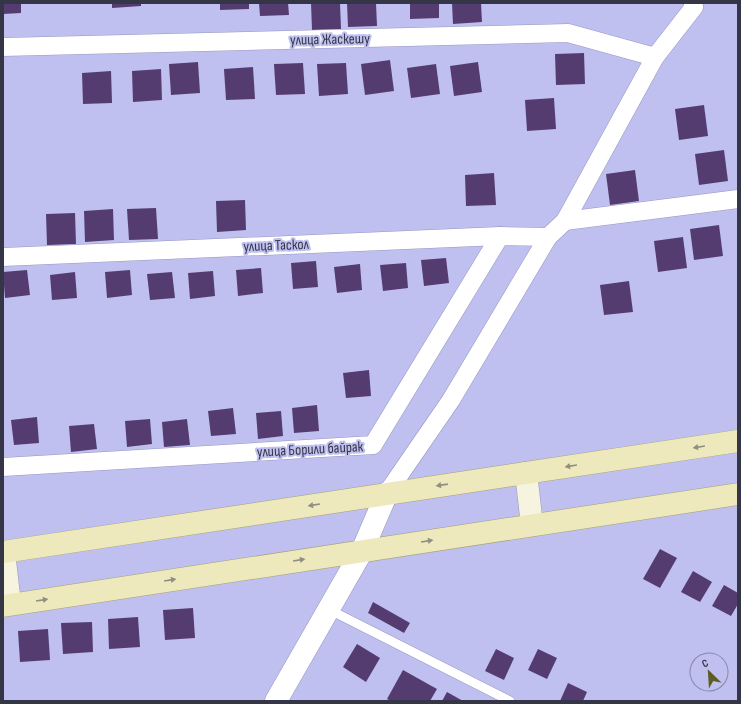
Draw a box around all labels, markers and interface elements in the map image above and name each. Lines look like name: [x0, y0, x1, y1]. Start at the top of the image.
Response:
street label: улица Жаскешу: [290, 29, 370, 50]
street label: улица Таскол: [243, 235, 310, 256]
street label: улица Борили байрак: [256, 437, 364, 462]
one-way arrow: [693, 444, 706, 450]
one-way arrow: [565, 463, 577, 469]
one-way arrow: [436, 482, 448, 488]
one-way arrow: [308, 502, 320, 508]
one-way arrow: [421, 538, 433, 544]
one-way arrow: [293, 557, 305, 563]
one-way arrow: [164, 577, 176, 583]
one-way arrow: [35, 597, 48, 603]
north arrow: [689, 652, 729, 692]
text: С: [700, 656, 711, 670]

